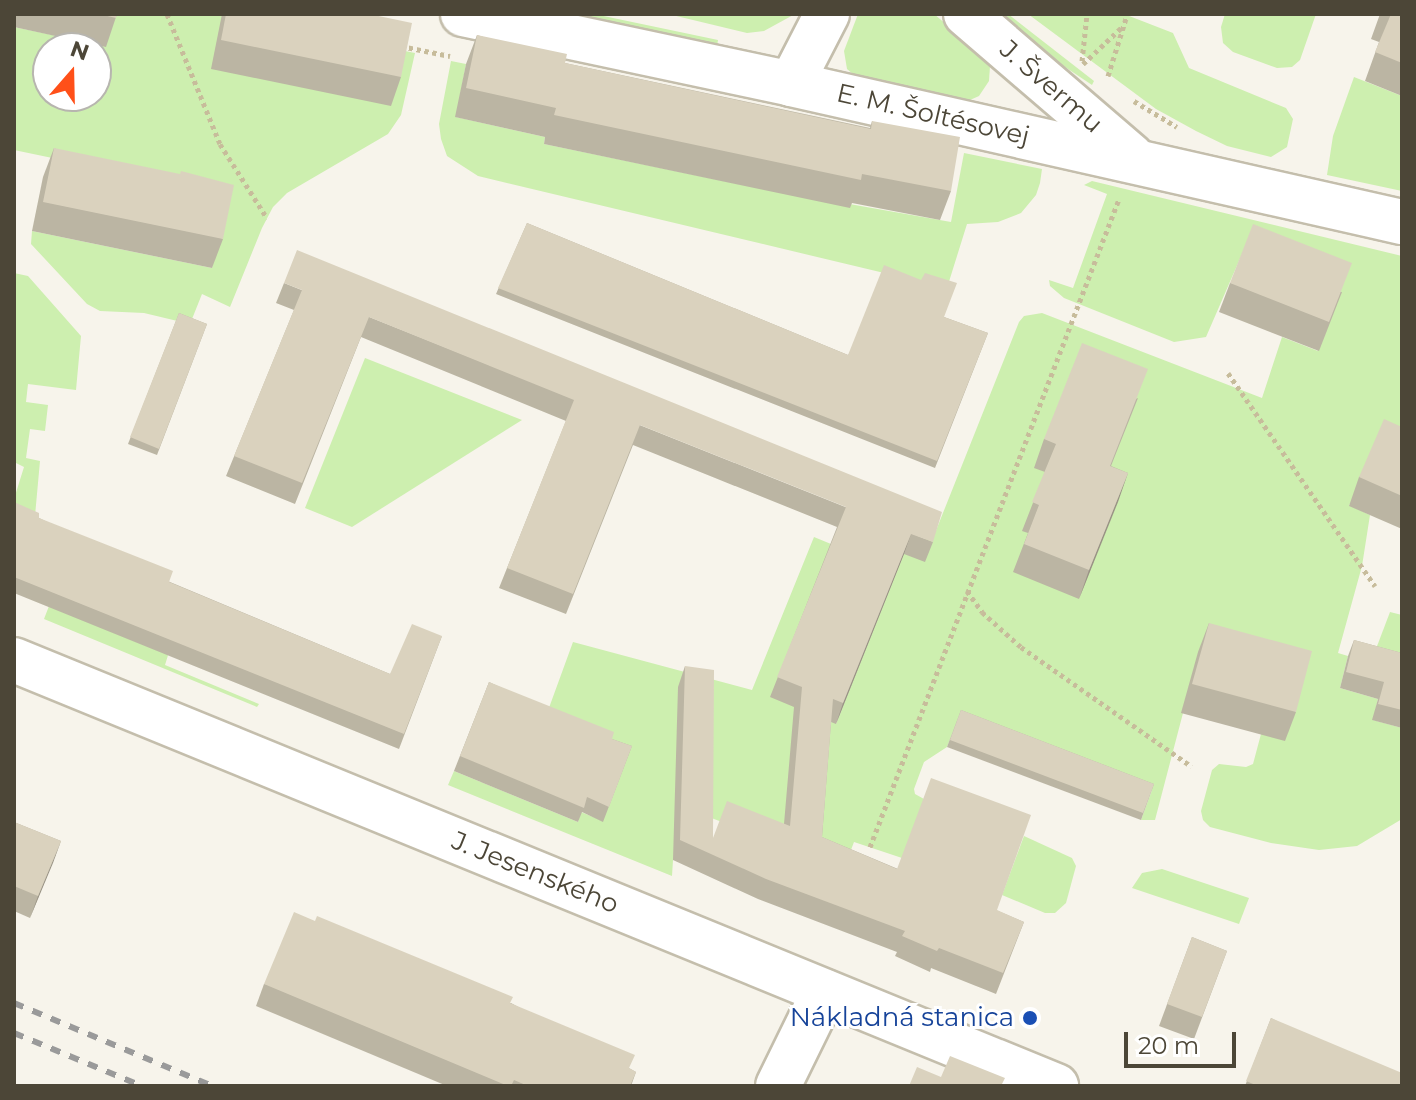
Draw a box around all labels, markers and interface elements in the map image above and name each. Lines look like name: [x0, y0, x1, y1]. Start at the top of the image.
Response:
north arrow: [32, 32, 112, 112]
street label: J. Švermu: [993, 34, 1109, 140]
text: N: [67, 35, 93, 67]
street label: E. M. Šoltésovej: [834, 78, 1032, 152]
street label: J. Jesenského: [447, 825, 623, 921]
place label: Nákladná stanica: [790, 1002, 1014, 1034]
marker: Nákladná stanica: [1021, 1009, 1039, 1027]
scale bar: [1128, 1016, 1240, 1066]
text: 20 m: [1138, 1031, 1199, 1060]

